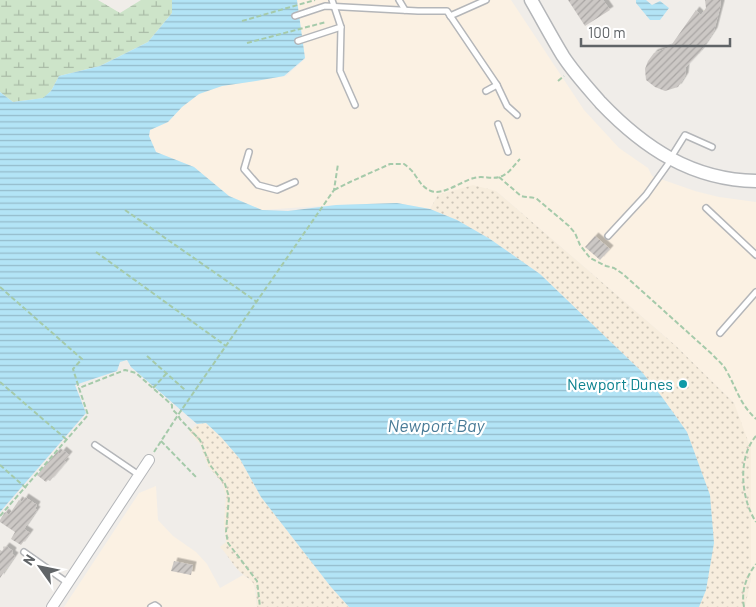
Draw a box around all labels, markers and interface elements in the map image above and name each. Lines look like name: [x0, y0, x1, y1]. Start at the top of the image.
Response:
scale bar: [581, 15, 730, 47]
text: 100 m: [588, 23, 626, 41]
place label: Newport Dunes: [567, 374, 673, 393]
marker: Newport Dunes: [677, 378, 689, 390]
water label: Newport Bay: [387, 414, 486, 436]
north arrow: [15, 542, 65, 592]
text: N: [19, 551, 38, 568]

